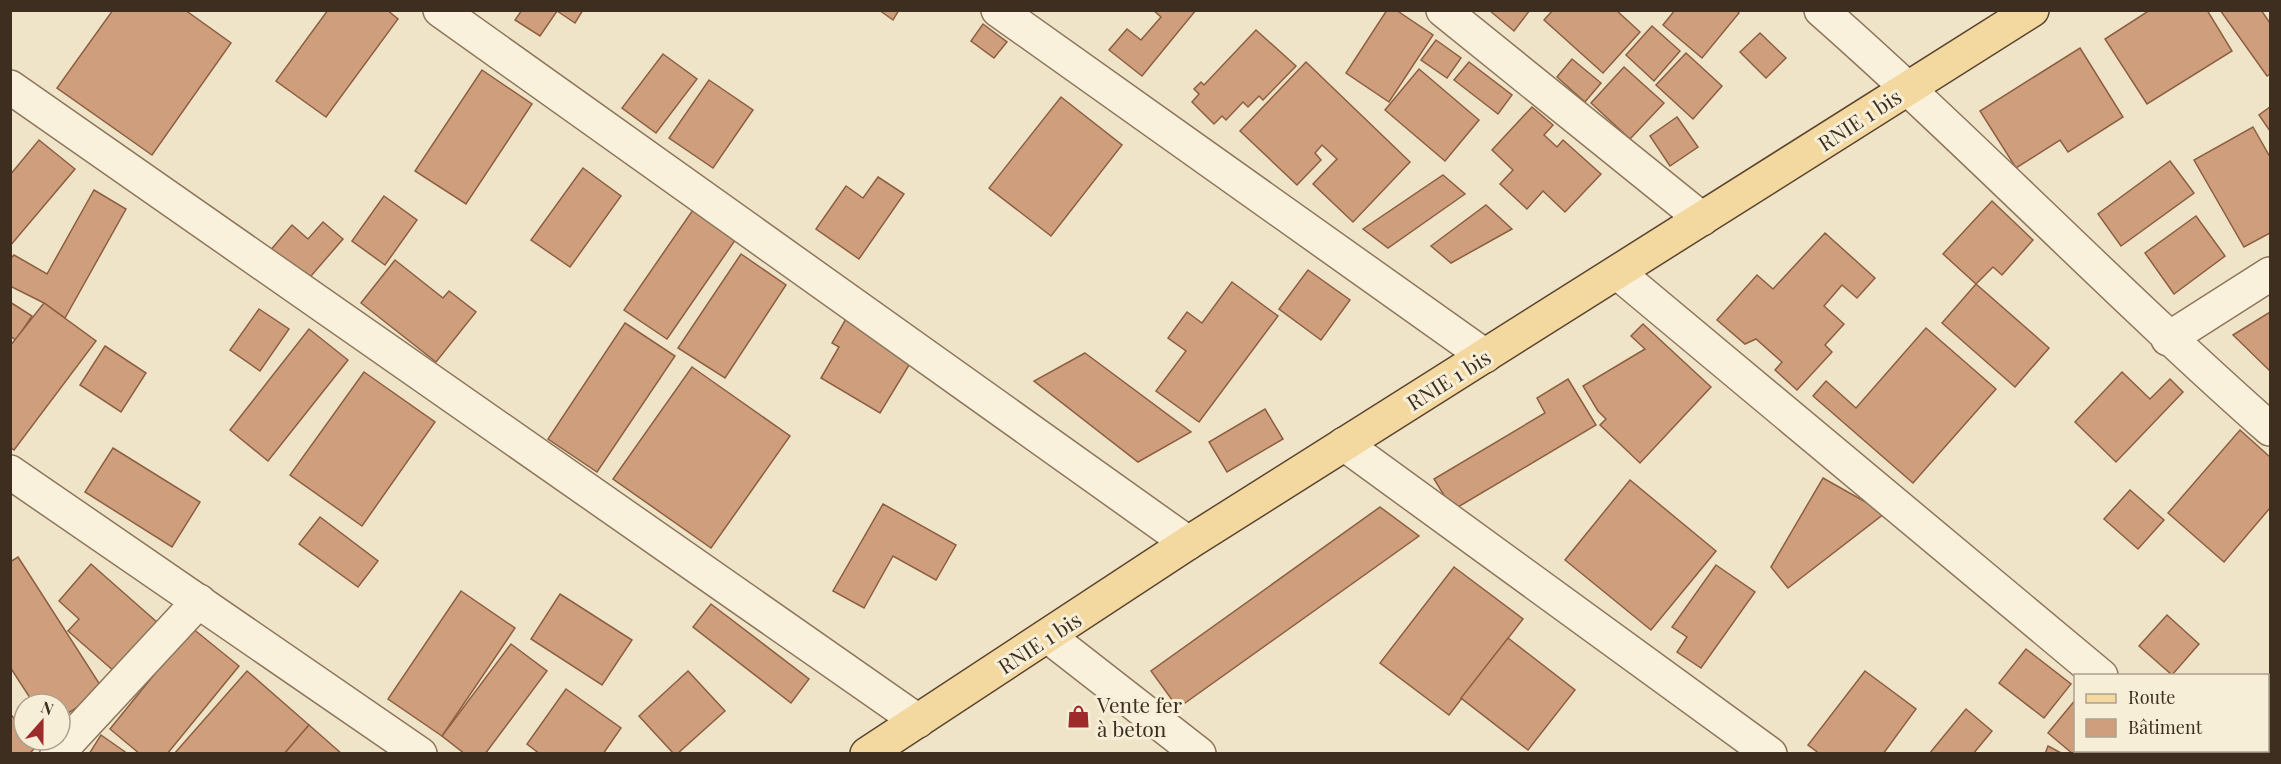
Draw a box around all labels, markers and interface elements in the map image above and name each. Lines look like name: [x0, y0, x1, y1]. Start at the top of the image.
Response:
street label: RNIE 1 bis: [1812, 82, 1906, 156]
street label: RNIE 1 bis: [1401, 342, 1495, 416]
street label: RNIE 1 bis: [992, 605, 1086, 679]
legend: [2074, 674, 2269, 752]
text: Route: [2128, 685, 2175, 709]
place label: Vente fer à beton: [1096, 690, 1183, 742]
north arrow: [12, 692, 72, 752]
text: N: [38, 696, 57, 720]
shop icon: Vente fer à beton: [1066, 703, 1092, 729]
text: Bâtiment: [2128, 715, 2203, 739]

